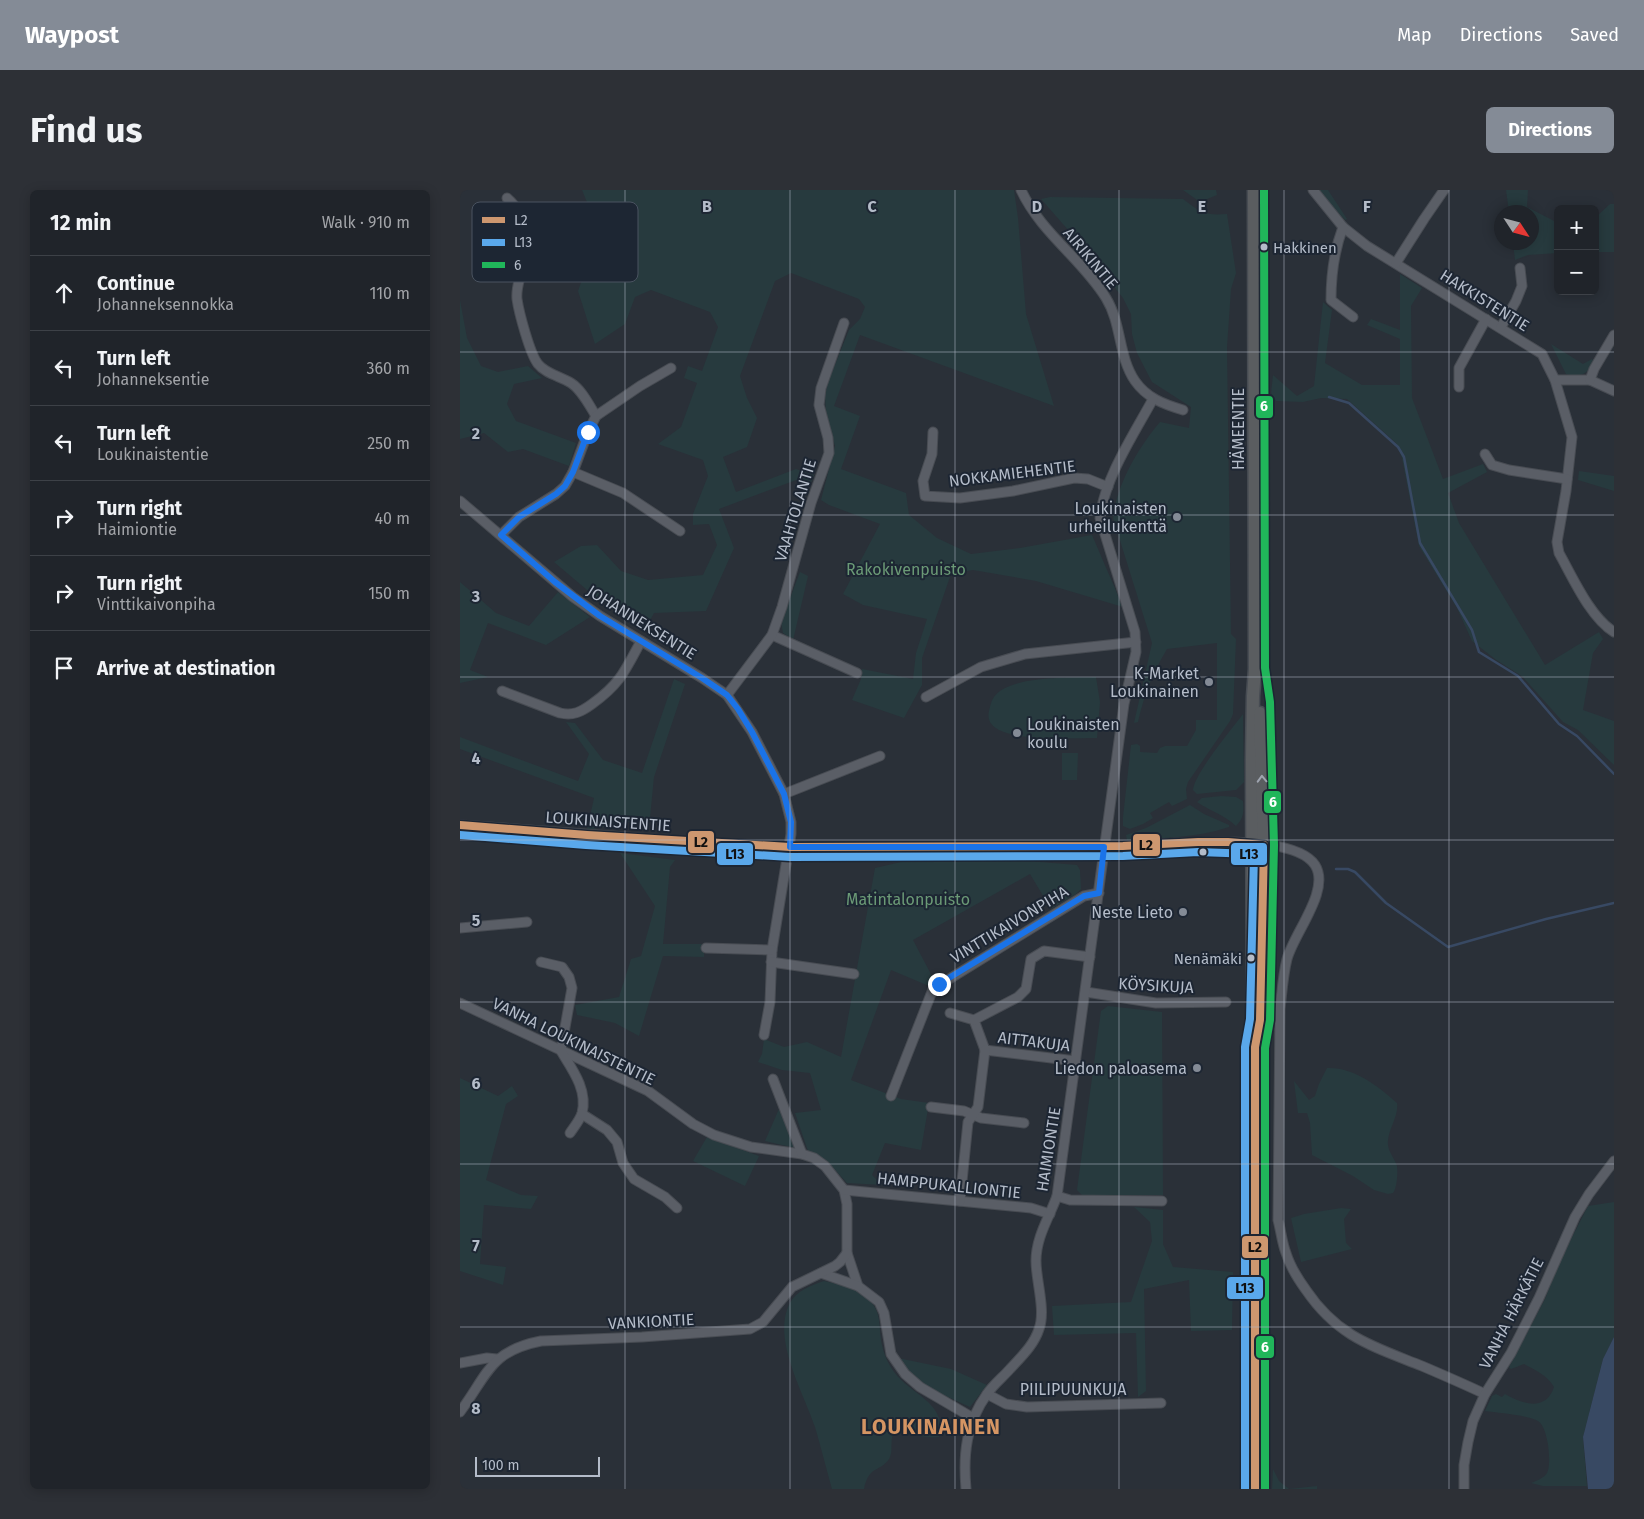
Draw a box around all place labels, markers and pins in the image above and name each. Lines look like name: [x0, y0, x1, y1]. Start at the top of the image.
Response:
place label: Hakkinen: [1273, 239, 1337, 257]
marker: Hakkinen: [1259, 242, 1269, 252]
place label: Loukinaisten urheilukenttä: [1069, 499, 1167, 536]
marker: Loukinaisten urheilukenttä: [1171, 511, 1183, 523]
place label: K-Market Loukinainen: [1110, 664, 1199, 701]
marker: K-Market Loukinainen: [1203, 676, 1215, 688]
place label: Loukinaisten koulu: [1027, 715, 1120, 752]
marker: Loukinaisten koulu: [1011, 727, 1023, 739]
unlabelled marker: [1198, 847, 1208, 857]
place label: Neste Lieto: [1091, 903, 1173, 922]
marker: Neste Lieto: [1177, 906, 1189, 918]
place label: Nenämäki: [1174, 950, 1242, 968]
marker: Nenämäki: [1246, 953, 1256, 963]
place label: Liedon paloasema: [1054, 1059, 1187, 1078]
marker: Liedon paloasema: [1191, 1062, 1203, 1074]

